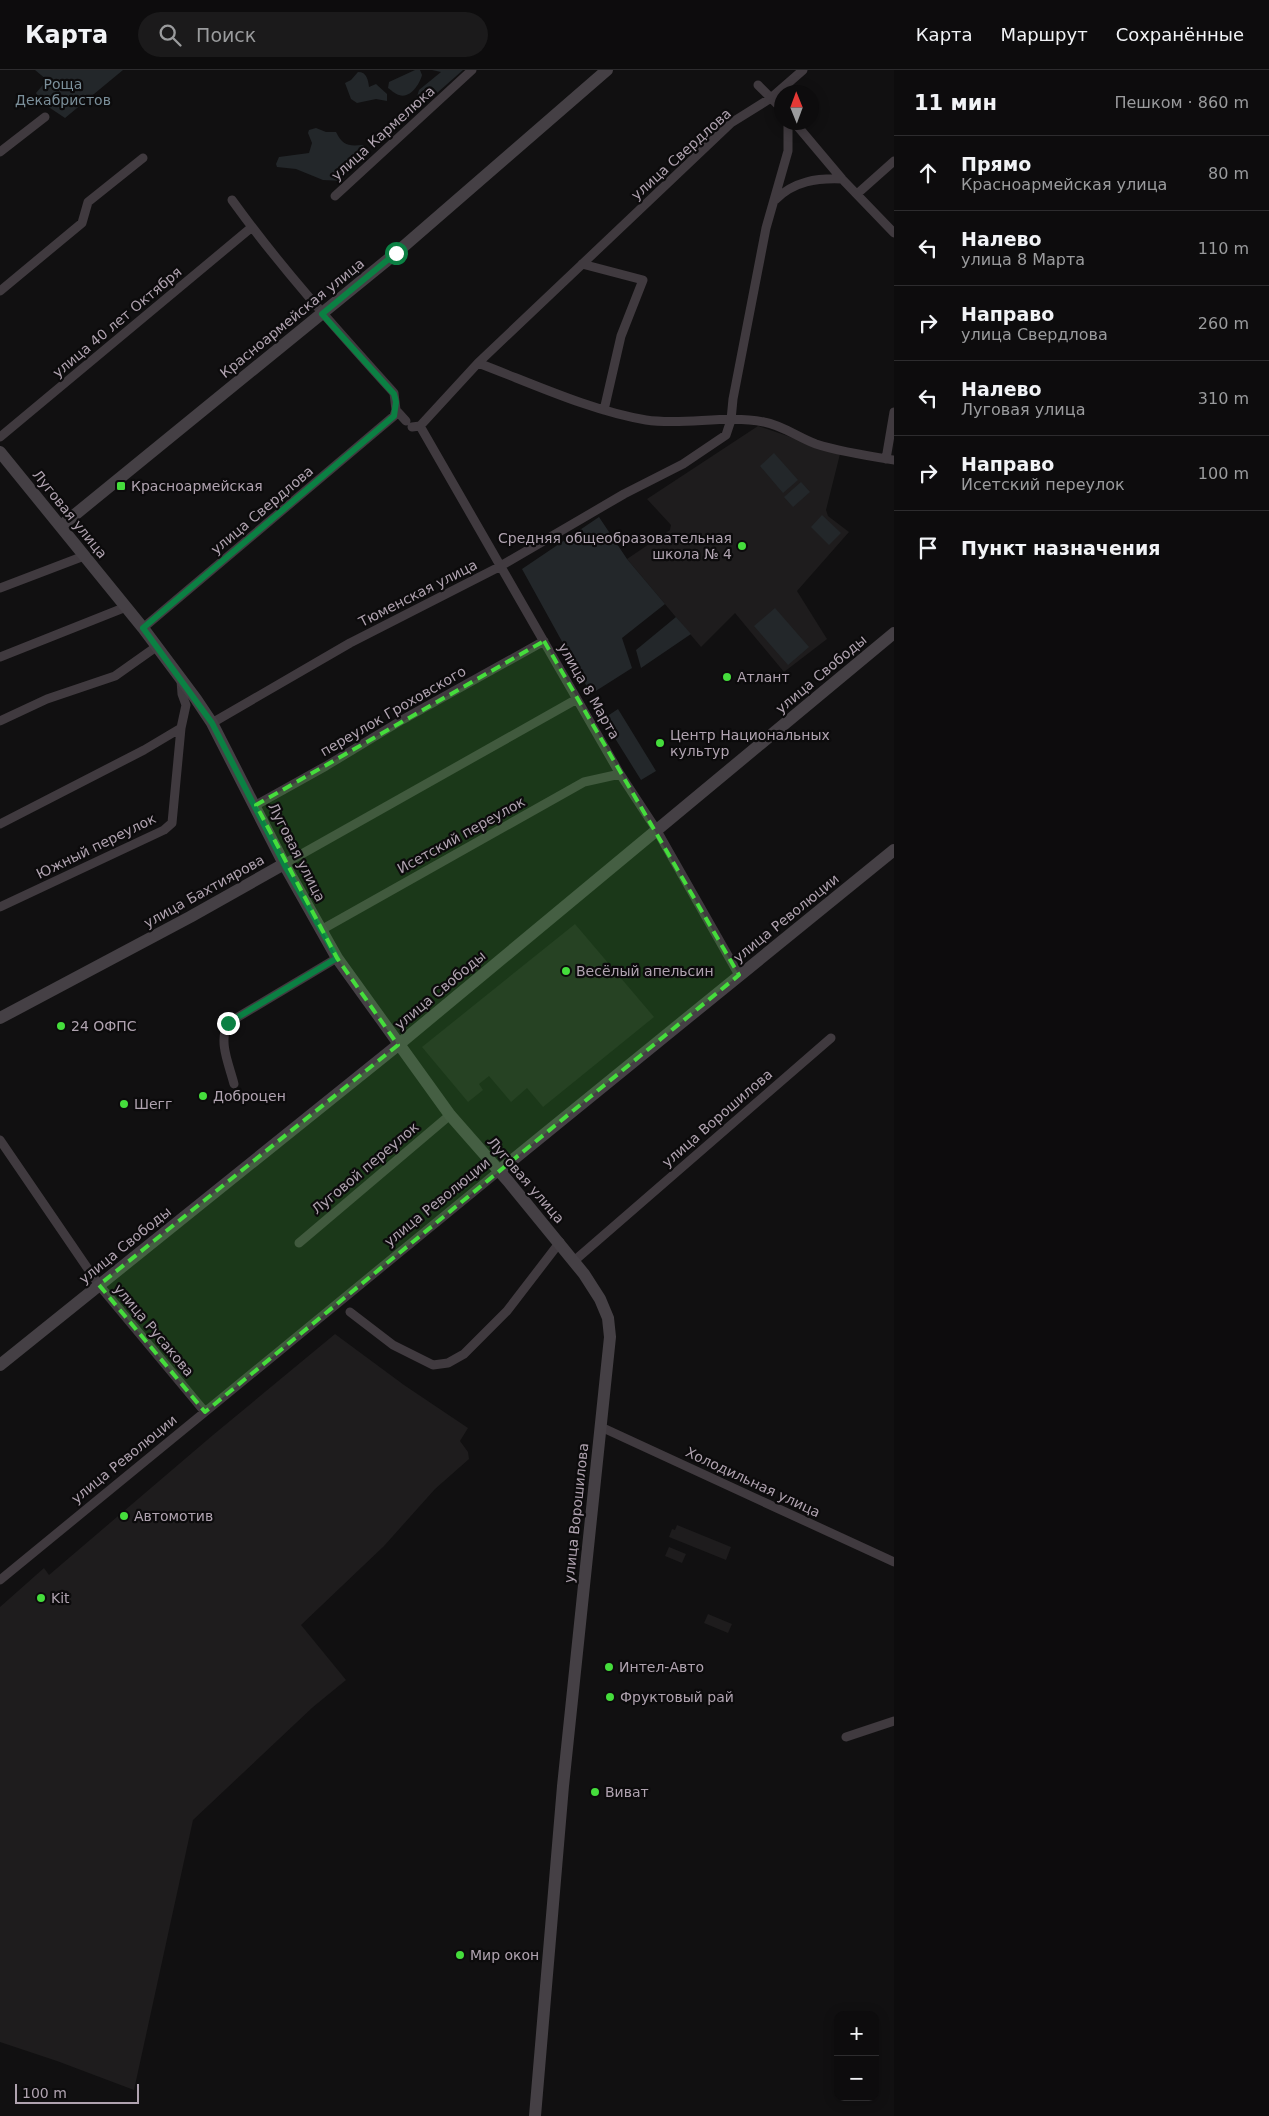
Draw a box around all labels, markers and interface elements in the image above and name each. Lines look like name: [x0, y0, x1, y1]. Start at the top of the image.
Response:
search box: [138, 12, 488, 57]
text: Карта: [25, 21, 108, 49]
icon: search: [156, 21, 184, 49]
text: Поиск: [196, 24, 256, 46]
text: Карта: [916, 24, 973, 45]
text: Маршрут: [1001, 24, 1088, 45]
text: Сохранённые: [1116, 24, 1244, 45]
park label: Роща Декабристов: [15, 76, 111, 108]
street label: улица Кармелюка: [328, 82, 438, 184]
north arrow: [774, 85, 819, 130]
text: 11 мин: [914, 91, 997, 115]
text: Пешком · 860 m: [1114, 93, 1249, 112]
street label: улица Свердлова: [628, 105, 734, 203]
text: Прямо: [961, 153, 1031, 175]
icon: ahead: [914, 159, 942, 187]
text: 80 m: [1208, 164, 1249, 183]
text: Красноармейская улица: [961, 175, 1167, 194]
text: Налево: [961, 228, 1042, 250]
icon: left: [914, 234, 942, 262]
text: 110 m: [1198, 239, 1249, 258]
route start: [385, 242, 408, 265]
text: улица 8 Марта: [961, 250, 1085, 269]
street label: Красноармейская улица: [217, 255, 367, 381]
street label: улица 40 лет Октября: [49, 263, 185, 381]
text: Направо: [961, 303, 1054, 325]
icon: right: [914, 309, 942, 337]
text: 260 m: [1198, 314, 1249, 333]
text: улица Свердлова: [961, 325, 1108, 344]
text: Налево: [961, 378, 1042, 400]
icon: left: [914, 384, 942, 412]
text: 310 m: [1198, 389, 1249, 408]
text: Луговая улица: [961, 400, 1085, 419]
text: Направо: [961, 453, 1054, 475]
icon: right: [914, 459, 942, 487]
street label: улица Свердлова: [208, 463, 316, 557]
text: 100 m: [1198, 464, 1249, 483]
street label: Луговая улица: [30, 467, 110, 561]
text: Исетский переулок: [961, 475, 1125, 494]
place label: Красноармейская: [131, 478, 263, 494]
marker: Красноармейская: [115, 480, 127, 492]
place label: Средняя общеобразовательная школа № 4: [498, 530, 732, 562]
icon: arrive: [914, 534, 942, 562]
text: Пункт назначения: [961, 537, 1160, 559]
marker: Средняя общеобразовательная школа № 4: [736, 540, 748, 552]
street label: Тюменская улица: [355, 556, 480, 630]
street label: улица Свободы: [772, 631, 870, 717]
street label: улица 8 Марта: [555, 640, 623, 742]
street label: переулок Гроховского: [317, 663, 469, 759]
place label: Атлант: [737, 669, 790, 685]
marker: Атлант: [721, 671, 733, 683]
place label: Центр Национальных культур: [670, 727, 830, 759]
marker: Центр Национальных культур: [654, 737, 666, 749]
street label: Исетский переулок: [394, 793, 528, 877]
street label: Луговая улица: [265, 800, 329, 904]
street label: Южный переулок: [34, 810, 158, 882]
street label: улица Бахтиярова: [141, 851, 267, 931]
street label: улица Революции: [730, 870, 842, 966]
street label: улица Свободы: [391, 947, 489, 1033]
place label: Весёлый апельсин: [576, 963, 714, 979]
marker: Весёлый апельсин: [560, 965, 572, 977]
route end: [217, 1012, 240, 1035]
place label: 24 ОФПС: [71, 1018, 137, 1034]
marker: 24 ОФПС: [55, 1020, 67, 1032]
street label: улица Ворошилова: [659, 1066, 775, 1170]
place label: Доброцен: [213, 1088, 286, 1104]
marker: Доброцен: [197, 1090, 209, 1102]
place label: Шегг: [134, 1096, 172, 1112]
marker: Шегг: [118, 1098, 130, 1110]
street label: Луговой переулок: [308, 1119, 422, 1217]
street label: Луговая улица: [484, 1134, 568, 1226]
street label: улица Революции: [381, 1154, 493, 1250]
street label: улица Свободы: [76, 1203, 174, 1287]
street label: улица Русакова: [111, 1281, 197, 1379]
street label: улица Революции: [68, 1411, 180, 1507]
street label: улица Ворошилова: [561, 1442, 591, 1584]
street label: Холодильная улица: [683, 1444, 823, 1520]
place label: Автомотив: [134, 1508, 213, 1524]
marker: Автомотив: [118, 1510, 130, 1522]
place label: Kit: [51, 1590, 70, 1606]
marker: Kit: [35, 1592, 47, 1604]
place label: Интел-Авто: [619, 1659, 704, 1675]
marker: Интел-Авто: [603, 1661, 615, 1673]
place label: Фруктовый рай: [620, 1689, 734, 1705]
marker: Фруктовый рай: [604, 1691, 616, 1703]
place label: Виват: [605, 1784, 649, 1800]
marker: Виват: [589, 1786, 601, 1798]
place label: Мир окон: [470, 1947, 539, 1963]
marker: Мир окон: [454, 1949, 466, 1961]
map controls: [834, 2011, 879, 2101]
button: +: [834, 2011, 879, 2056]
button: −: [834, 2056, 879, 2101]
scale bar: [15, 2081, 139, 2104]
text: 100 m: [22, 2085, 67, 2101]

